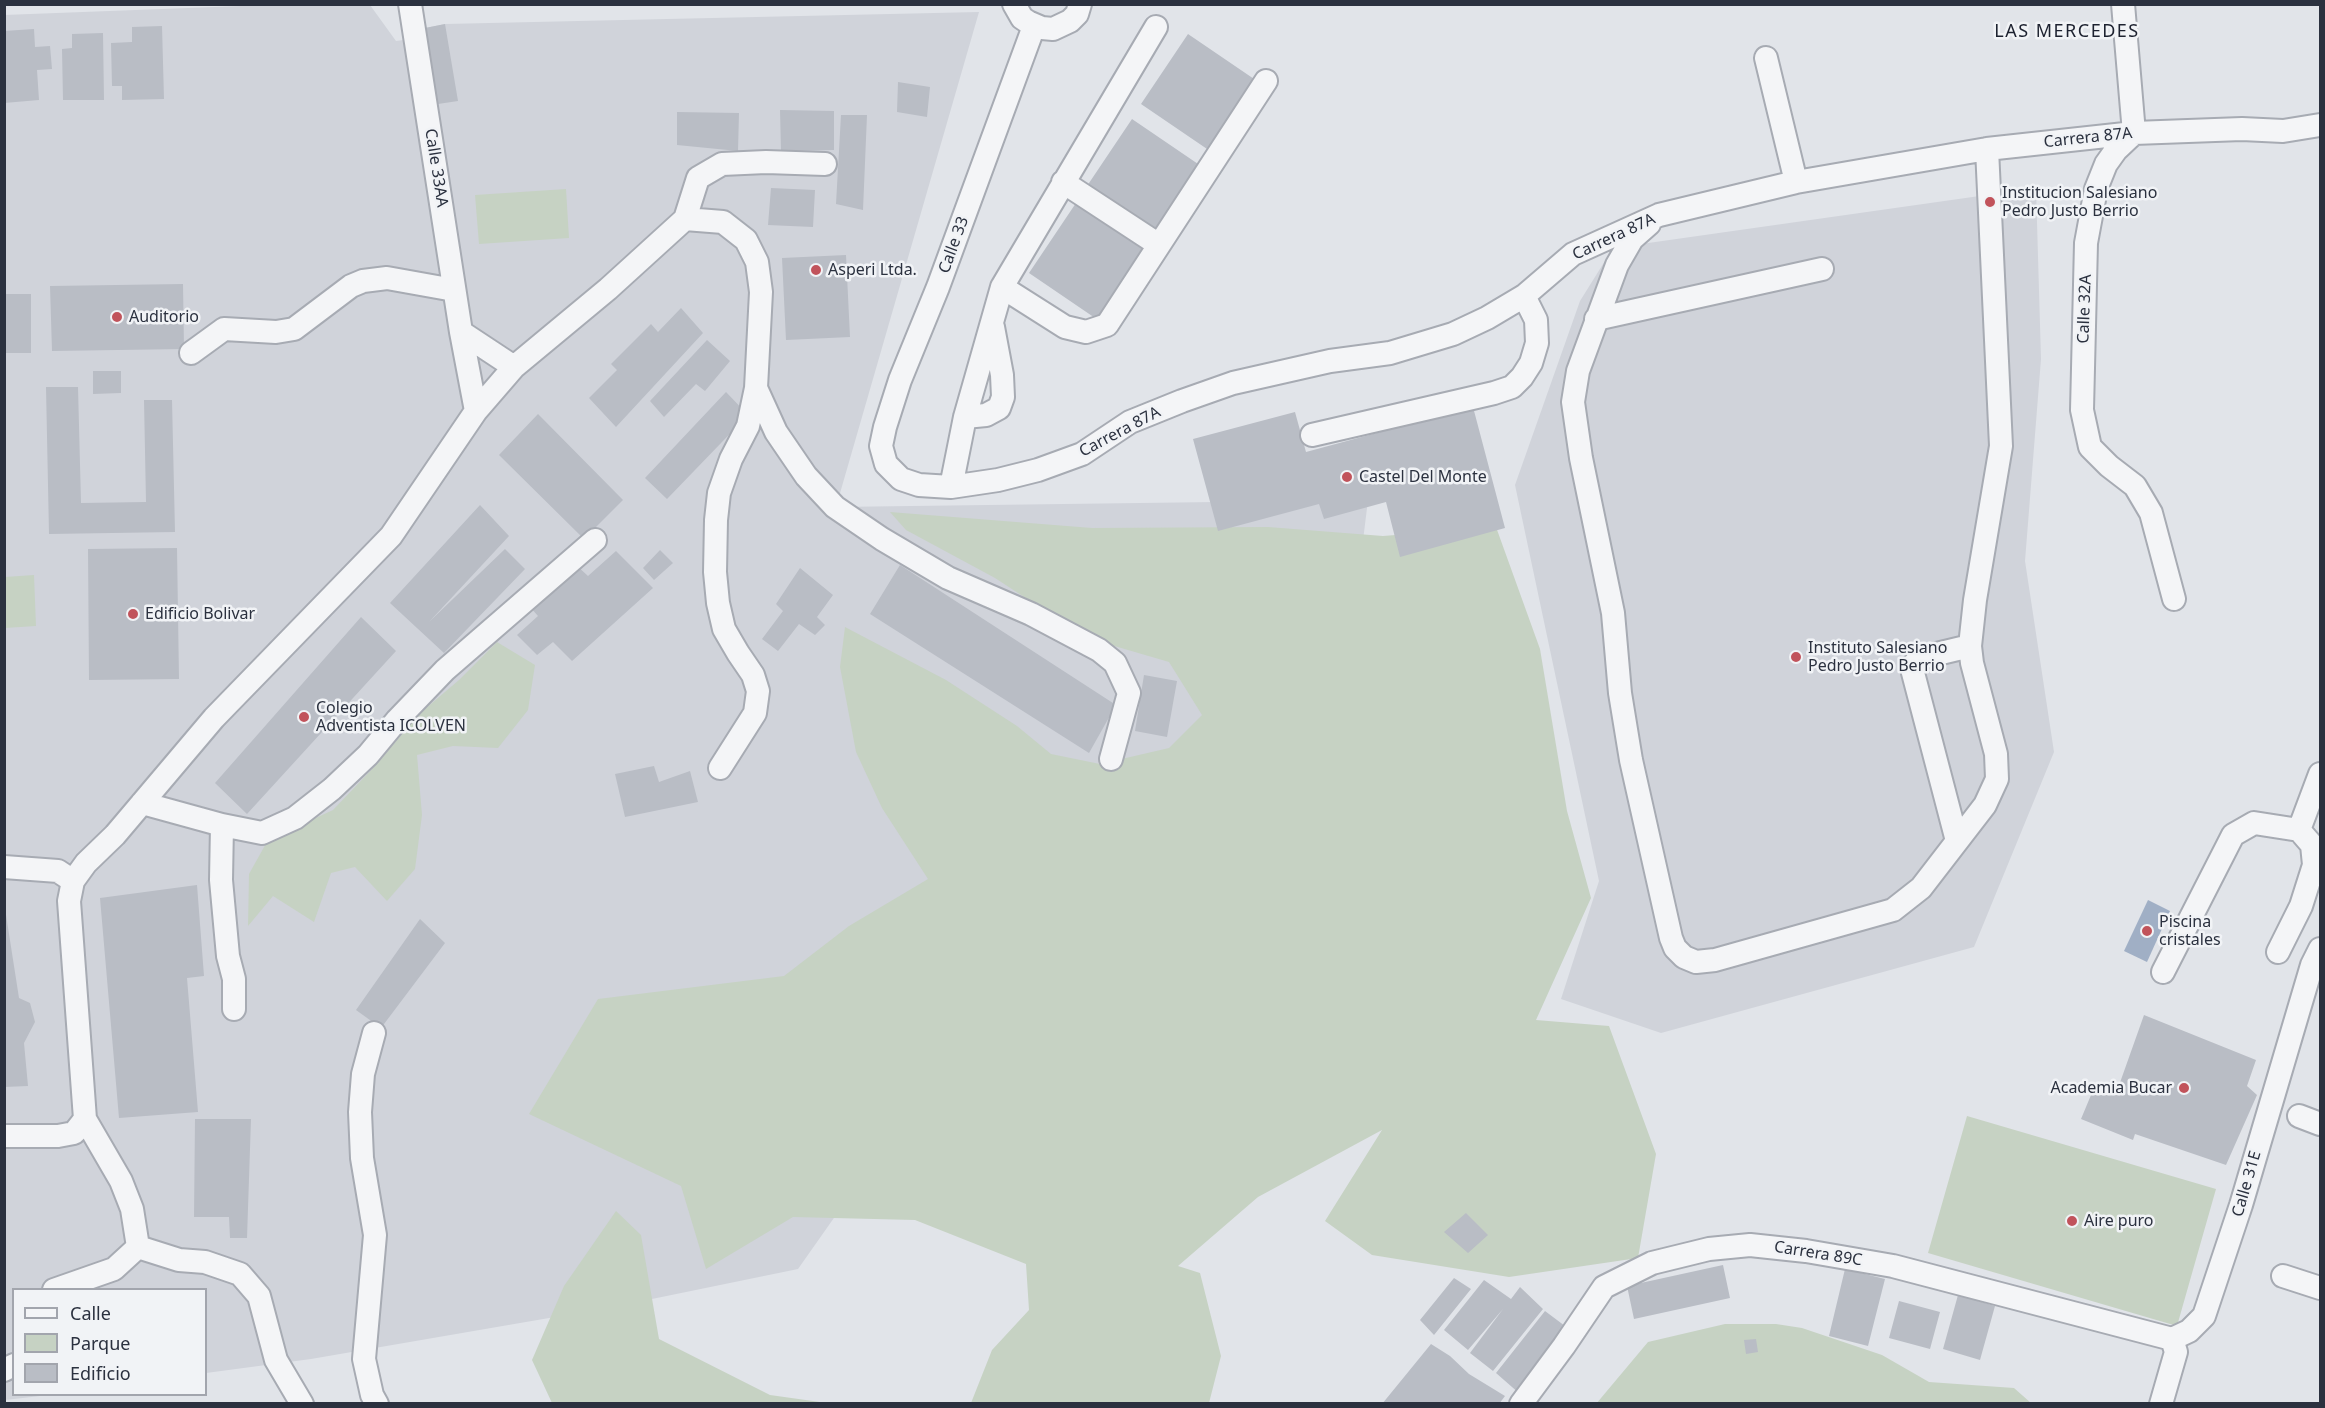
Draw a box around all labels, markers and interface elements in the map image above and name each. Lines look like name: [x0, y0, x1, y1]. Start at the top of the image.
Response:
district label: LAS MERCEDES: [1994, 21, 2140, 43]
street label: Carrera 87A: [2043, 124, 2133, 152]
street label: Calle 33AA: [420, 127, 452, 209]
place label: Institucion Salesiano Pedro Justo Berrio: [2002, 183, 2157, 221]
marker: Institucion Salesiano Pedro Justo Berrio: [1983, 195, 1997, 209]
street label: Carrera 87A: [1570, 210, 1658, 264]
street label: Calle 33: [935, 214, 973, 276]
place label: Asperi Ltda.: [828, 260, 917, 280]
marker: Asperi Ltda.: [809, 263, 823, 277]
street label: Calle 32A: [2074, 274, 2096, 344]
place label: Auditorio: [129, 307, 199, 327]
marker: Auditorio: [110, 310, 124, 324]
street label: Carrera 87A: [1076, 403, 1164, 461]
place label: Castel Del Monte: [1359, 467, 1487, 487]
marker: Castel Del Monte: [1340, 470, 1354, 484]
place label: Edificio Bolivar: [145, 604, 255, 624]
marker: Edificio Bolivar: [126, 607, 140, 621]
place label: Instituto Salesiano Pedro Justo Berrio: [1808, 638, 1947, 676]
marker: Instituto Salesiano Pedro Justo Berrio: [1789, 650, 1803, 664]
place label: Colegio Adventista ICOLVEN: [316, 698, 466, 736]
marker: Colegio Adventista ICOLVEN: [297, 710, 311, 724]
place label: Piscina cristales: [2159, 912, 2221, 950]
marker: Piscina cristales: [2140, 924, 2154, 938]
place label: Academia Bucar: [2050, 1078, 2172, 1098]
marker: Academia Bucar: [2177, 1081, 2191, 1095]
street label: Calle 31E: [2228, 1149, 2266, 1219]
place label: Aire puro: [2084, 1211, 2154, 1231]
marker: Aire puro: [2065, 1214, 2079, 1228]
street label: Carrera 89C: [1773, 1238, 1863, 1270]
legend: [12, 1288, 207, 1396]
text: Calle: [70, 1301, 111, 1325]
text: Parque: [70, 1331, 130, 1355]
text: Edificio: [70, 1361, 131, 1385]

